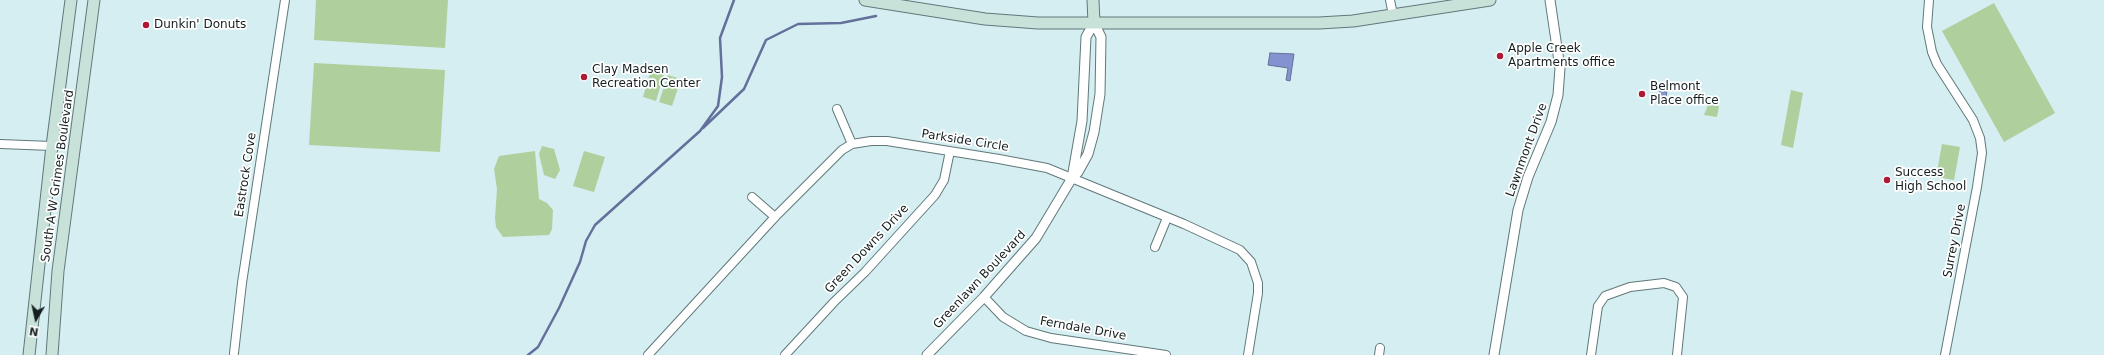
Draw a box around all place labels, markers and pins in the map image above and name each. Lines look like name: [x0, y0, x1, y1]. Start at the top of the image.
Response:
place label: Dunkin' Donuts: [154, 18, 246, 32]
marker: Dunkin' Donuts: [141, 20, 151, 30]
place label: Apple Creek Apartments office: [1508, 42, 1615, 70]
marker: Apple Creek Apartments office: [1495, 51, 1505, 61]
place label: Clay Madsen Recreation Center: [592, 63, 700, 91]
marker: Clay Madsen Recreation Center: [579, 72, 589, 82]
place label: Belmont Place office: [1650, 80, 1719, 108]
marker: Belmont Place office: [1637, 89, 1647, 99]
place label: Success High School: [1895, 166, 1966, 194]
marker: Success High School: [1882, 175, 1892, 185]

